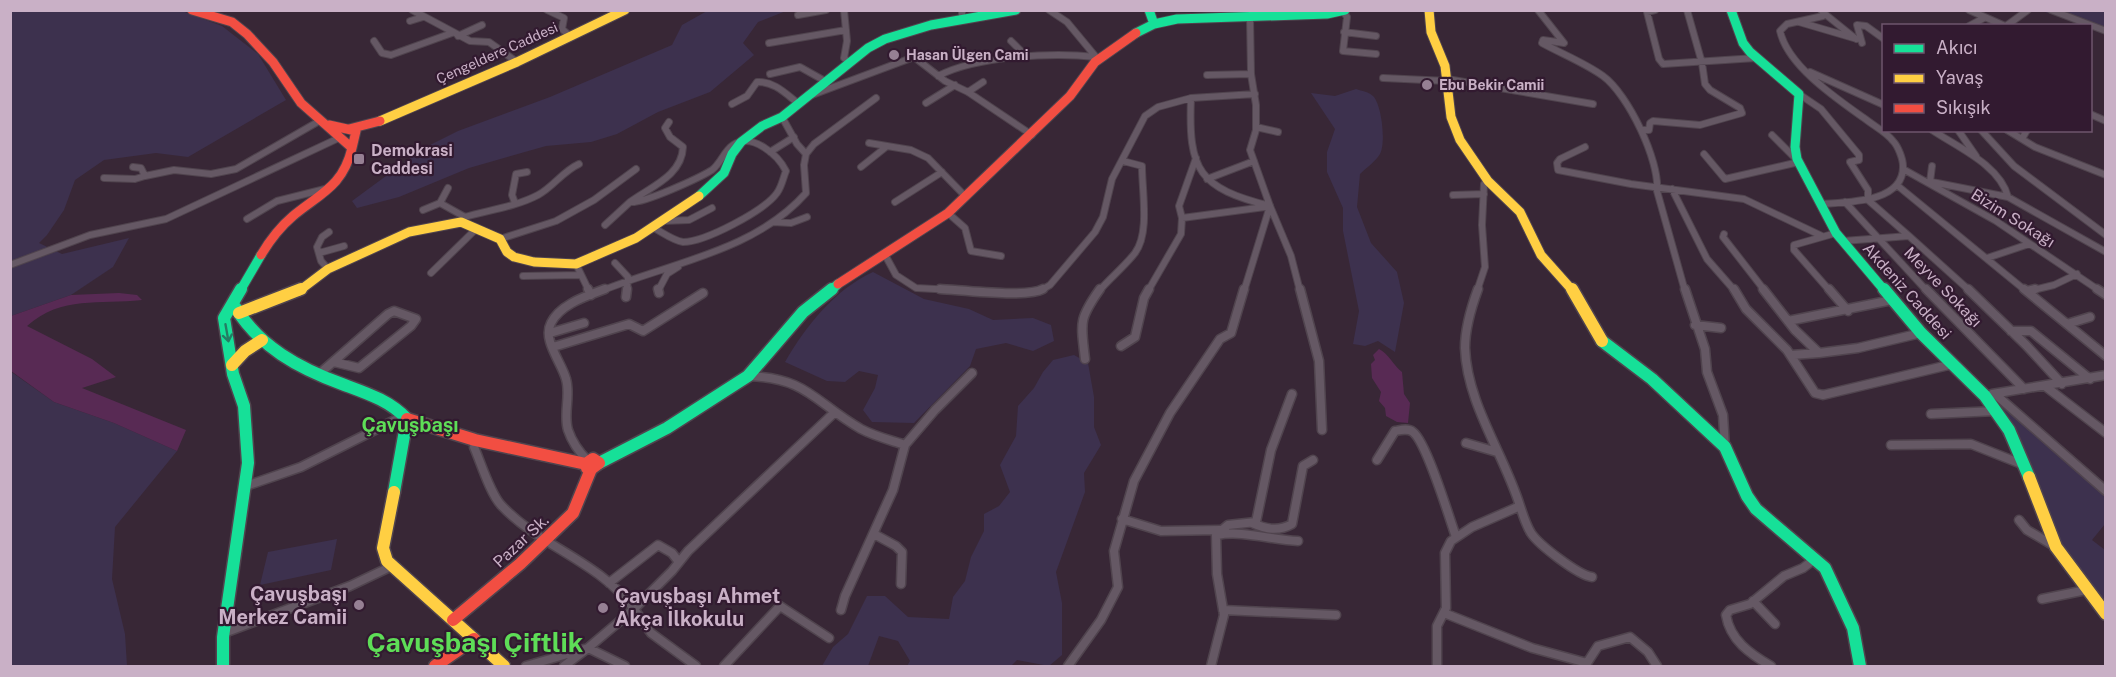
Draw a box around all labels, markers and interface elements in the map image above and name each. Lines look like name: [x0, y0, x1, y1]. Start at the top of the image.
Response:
street label: Çengeldere Caddesi: [434, 19, 560, 87]
legend: [1882, 24, 2092, 132]
text: Akıcı: [1936, 37, 1977, 58]
place label: Hasan Ülgen Cami: [906, 46, 1029, 63]
marker: Hasan Ülgen Cami: [887, 48, 901, 62]
text: Yavaş: [1936, 67, 1983, 88]
place label: Ebu Bekir Camii: [1439, 77, 1544, 93]
marker: Ebu Bekir Camii: [1420, 78, 1434, 92]
text: Sıkışık: [1936, 97, 1991, 118]
place label: Demokrasi Caddesi: [371, 141, 453, 178]
marker: Demokrasi Caddesi: [352, 152, 366, 166]
street label: Bizim Sokağı: [1968, 185, 2058, 251]
street label: Akdeniz Caddesi: [1859, 239, 1955, 343]
street label: Meyve Sokağı: [1900, 243, 1986, 331]
one-way arrow: [222, 322, 233, 342]
district label: Çavuşbaşı: [361, 413, 459, 437]
street label: Pazar Sk.: [489, 511, 553, 571]
place label: Çavuşbaşı Merkez Camii: [218, 582, 347, 629]
place label: Çavuşbaşı Ahmet Akça İlkokulu: [615, 584, 780, 631]
marker: Çavuşbaşı Merkez Camii: [352, 598, 366, 612]
marker: Çavuşbaşı Ahmet Akça İlkokulu: [596, 601, 610, 615]
district label: Çavuşbaşı Çiftlik: [366, 626, 584, 658]

